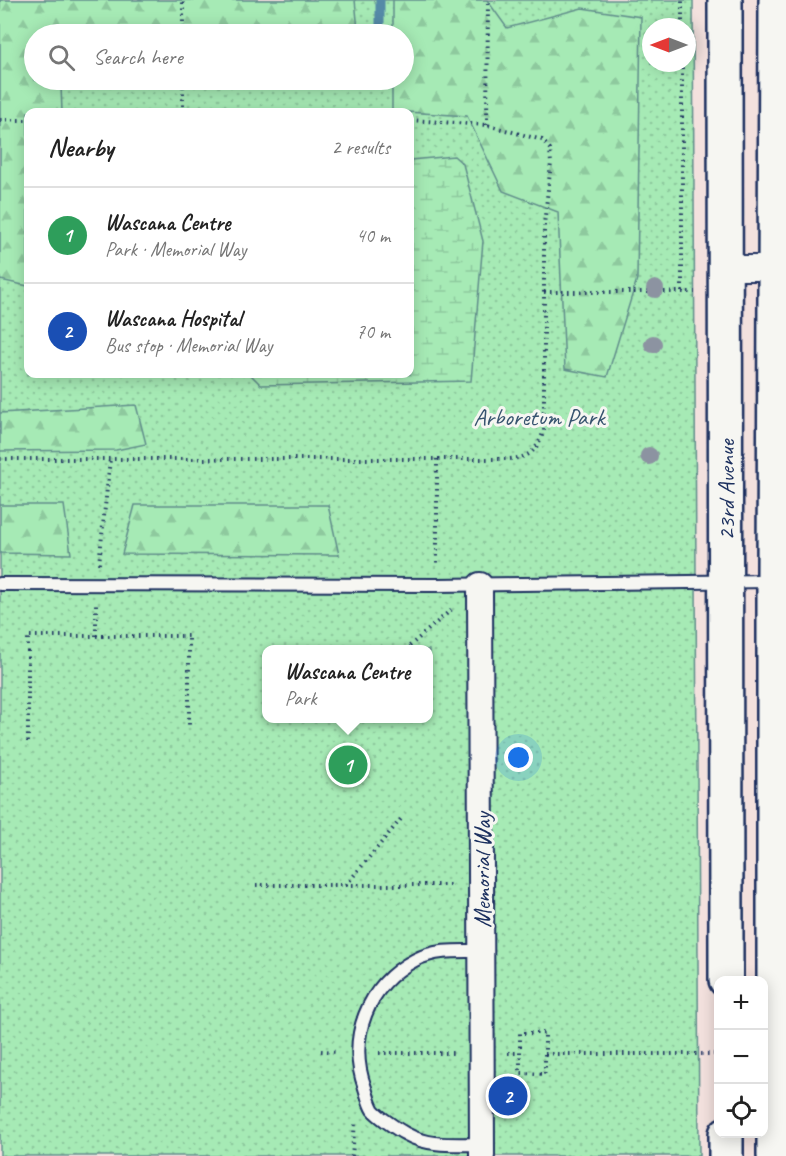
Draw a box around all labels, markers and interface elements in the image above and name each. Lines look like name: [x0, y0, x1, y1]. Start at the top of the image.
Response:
north arrow: [642, 18, 696, 72]
search box: [24, 24, 414, 90]
icon: search: [45, 41, 78, 74]
text: Search here: [93, 43, 183, 71]
text: Nearby: [48, 131, 113, 164]
text: 2 results: [331, 135, 390, 160]
text: Wascana Centre: [105, 209, 230, 237]
text: 1: [63, 223, 72, 248]
text: 40 m: [356, 223, 390, 248]
text: Park · Memorial Way: [105, 237, 246, 262]
text: Wascana Hospital: [105, 305, 241, 333]
text: 2: [63, 319, 72, 344]
text: 70 m: [356, 319, 390, 344]
text: Bus stop · Memorial Way: [105, 333, 272, 358]
park label: Arboretum Park: [473, 402, 607, 432]
street label: 23rd Avenue: [711, 437, 741, 540]
popup: [262, 645, 433, 723]
text: Wascana Centre: [285, 658, 410, 686]
text: Park: [285, 686, 317, 711]
pin: 1: [328, 742, 368, 788]
your location: [504, 743, 533, 772]
street label: Memorial Way: [467, 810, 497, 928]
map controls: [714, 976, 768, 1138]
button: +: [714, 976, 768, 1030]
button: −: [714, 1030, 768, 1084]
pin: 2: [488, 1074, 528, 1118]
button: locate: [714, 1084, 768, 1138]

